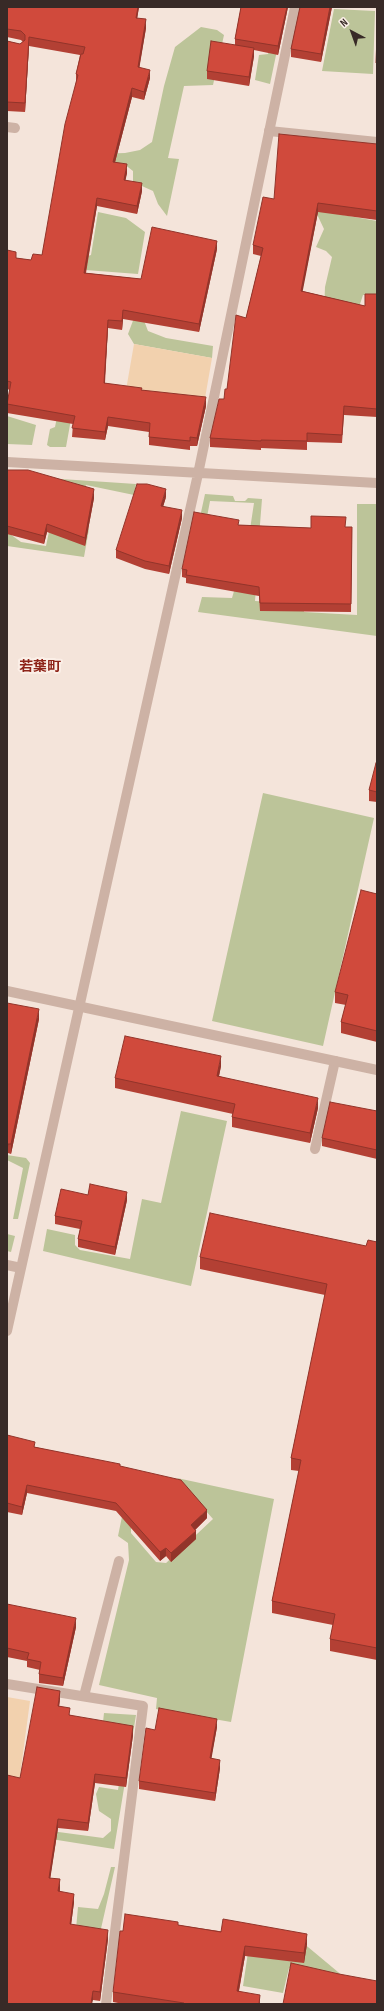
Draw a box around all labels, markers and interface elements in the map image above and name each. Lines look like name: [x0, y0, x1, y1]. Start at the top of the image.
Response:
north arrow: [332, 12, 372, 52]
text: N: [337, 16, 350, 29]
district label: 若葉町: [19, 659, 61, 675]

